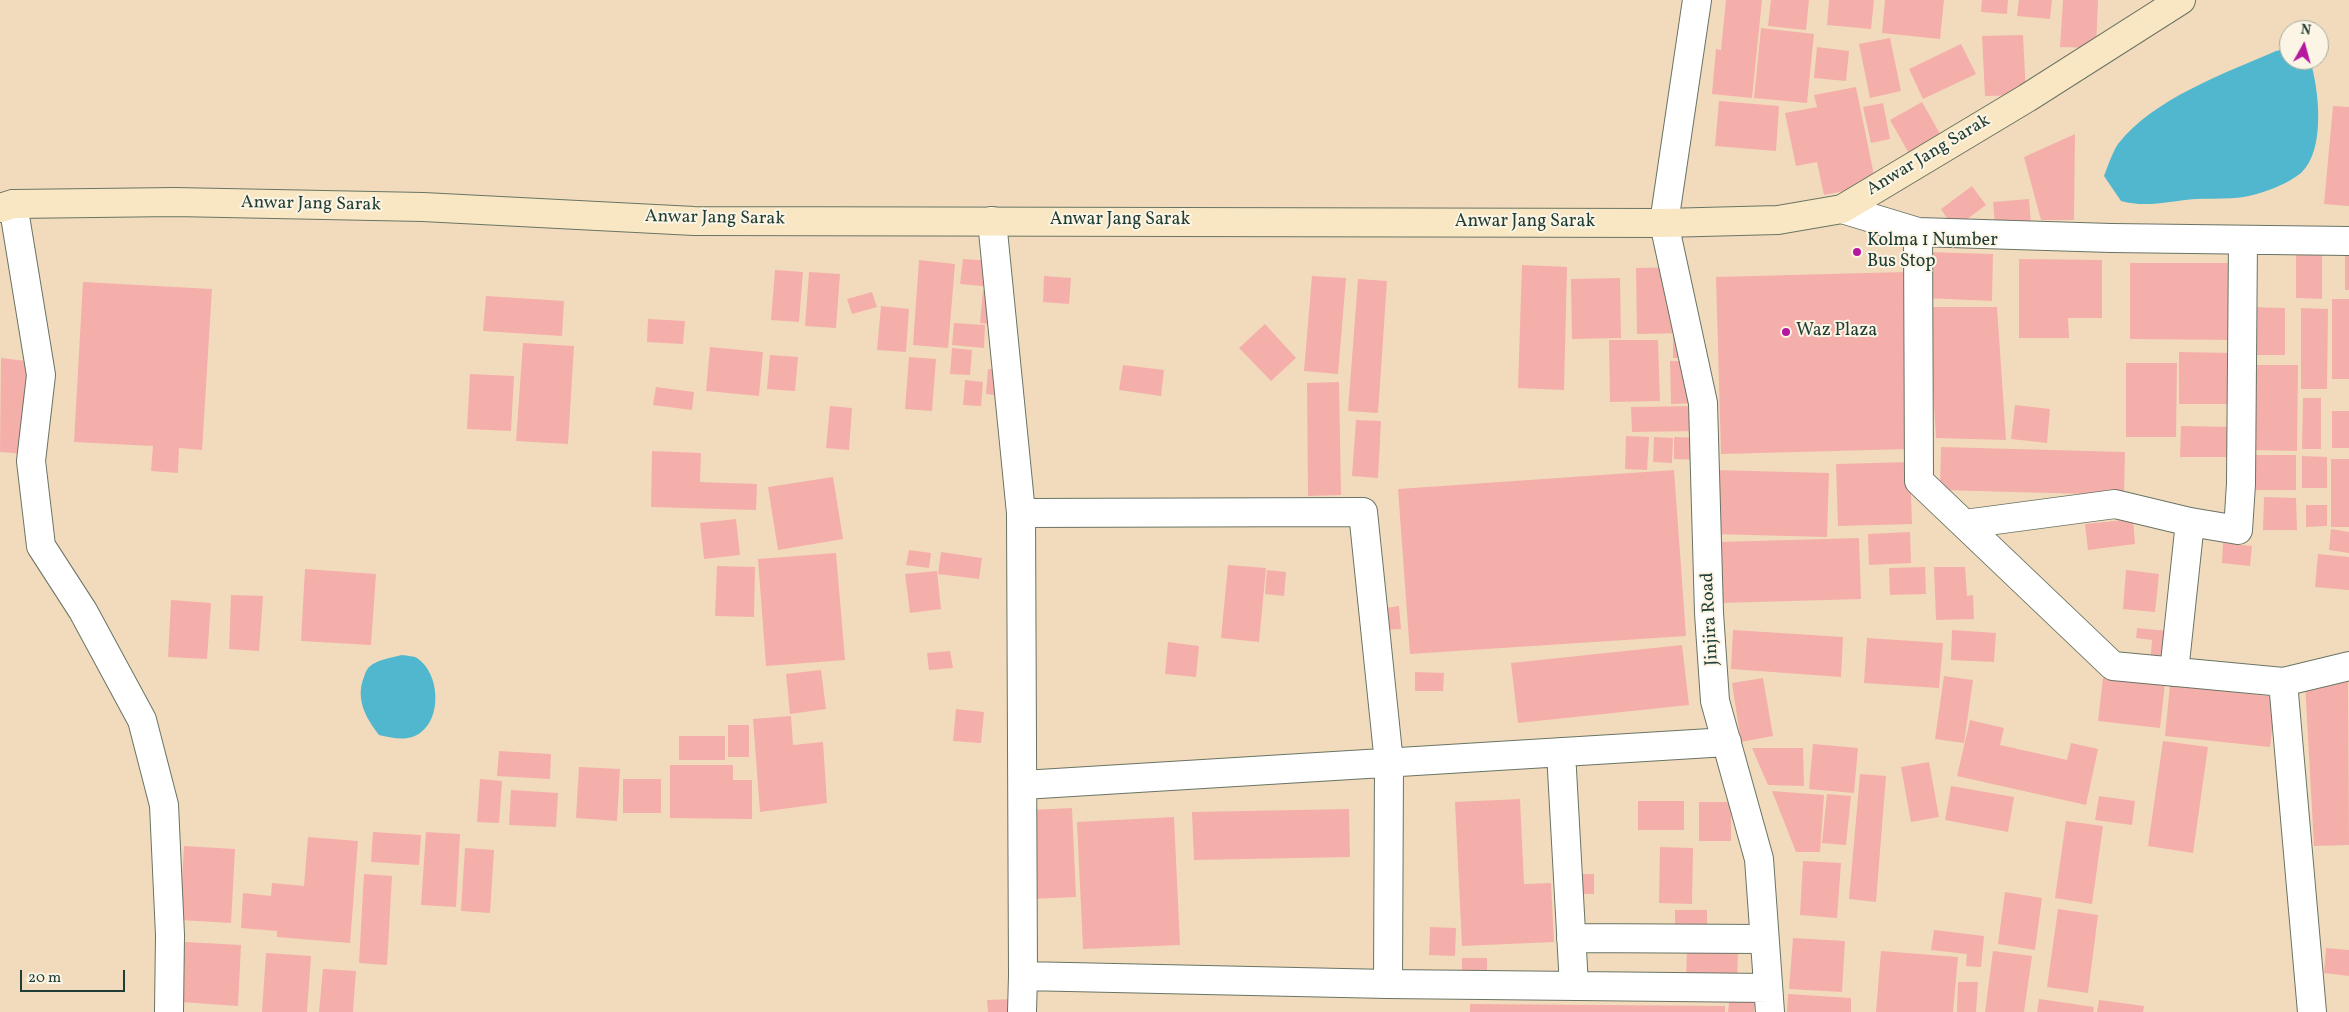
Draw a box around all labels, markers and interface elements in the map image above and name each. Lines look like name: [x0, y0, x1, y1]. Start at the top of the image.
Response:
north arrow: [2279, 20, 2329, 70]
text: N: [2300, 21, 2312, 41]
street label: Anwar Jang Sarak: [1863, 111, 1995, 201]
street label: Anwar Jang Sarak: [241, 193, 381, 217]
street label: Anwar Jang Sarak: [645, 207, 785, 231]
street label: Anwar Jang Sarak: [1050, 210, 1190, 232]
street label: Anwar Jang Sarak: [1455, 212, 1595, 234]
place label: Kolma 1 Number Bus Stop: [1867, 231, 1998, 274]
marker: Kolma 1 Number Bus Stop: [1851, 246, 1863, 258]
place label: Waz Plaza: [1796, 321, 1877, 343]
marker: Waz Plaza: [1780, 326, 1792, 338]
street label: Jinjira Road: [1698, 572, 1724, 666]
scale bar: [22, 960, 128, 992]
text: 20 m: [28, 968, 61, 989]

